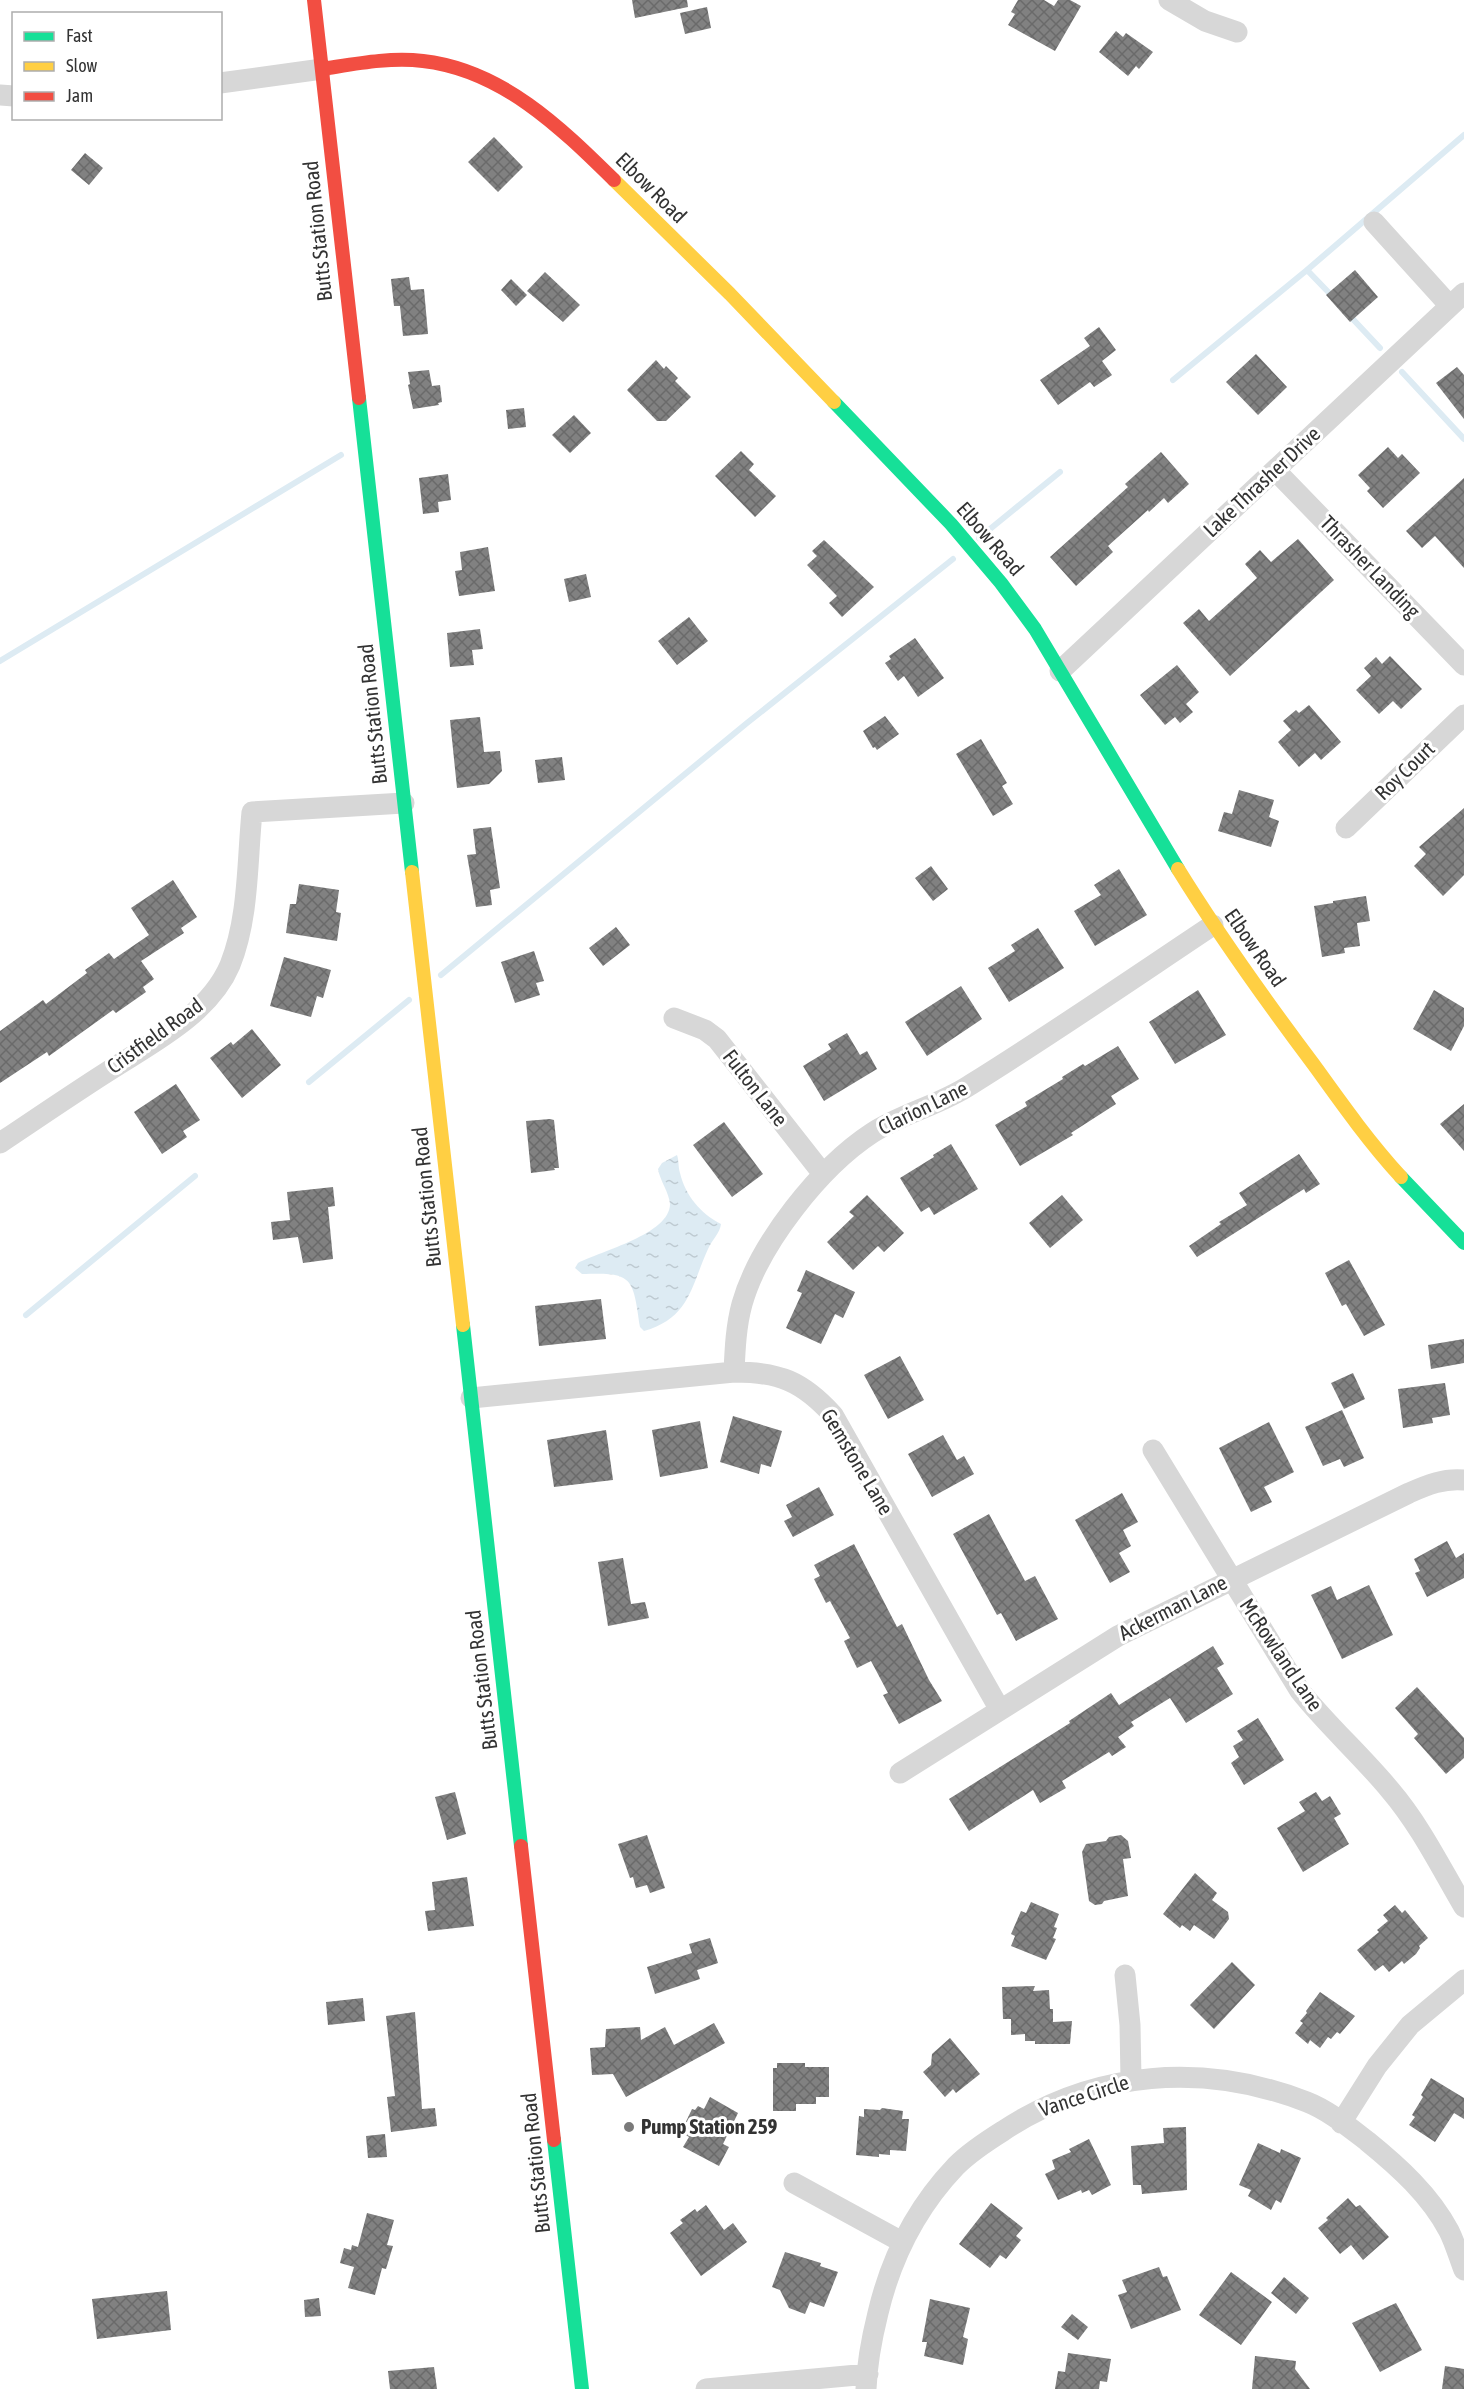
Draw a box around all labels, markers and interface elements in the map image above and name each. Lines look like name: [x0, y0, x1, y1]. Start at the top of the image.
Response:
legend: [12, 12, 222, 120]
text: Fast: [66, 25, 93, 46]
text: Slow: [66, 55, 97, 76]
text: Jam: [66, 85, 93, 106]
street label: Elbow Road: [612, 147, 692, 227]
street label: Butts Station Road: [298, 160, 336, 302]
street label: Lake Thrasher Drive: [1198, 421, 1325, 541]
street label: Elbow Road: [952, 497, 1029, 580]
street label: Thrasher Landing: [1316, 510, 1425, 622]
street label: Butts Station Road: [353, 643, 391, 785]
street label: Roy Court: [1370, 736, 1439, 804]
street label: Elbow Road: [1220, 904, 1291, 991]
street label: Cristfield Road: [102, 992, 207, 1078]
street label: Fulton Lane: [719, 1044, 793, 1130]
street label: Clarion Lane: [874, 1075, 971, 1139]
street label: Butts Station Road: [407, 1126, 445, 1268]
street label: Gemstone Lane: [817, 1404, 899, 1519]
street label: Ackerman Lane: [1114, 1570, 1231, 1645]
street label: McRowland Lane: [1235, 1594, 1328, 1715]
street label: Butts Station Road: [461, 1609, 502, 1752]
street label: Vance Circle: [1036, 2069, 1132, 2121]
street label: Butts Station Road: [516, 2092, 554, 2234]
place label: Pump Station 259: [641, 2114, 778, 2138]
marker: Pump Station 259: [622, 2120, 636, 2134]

